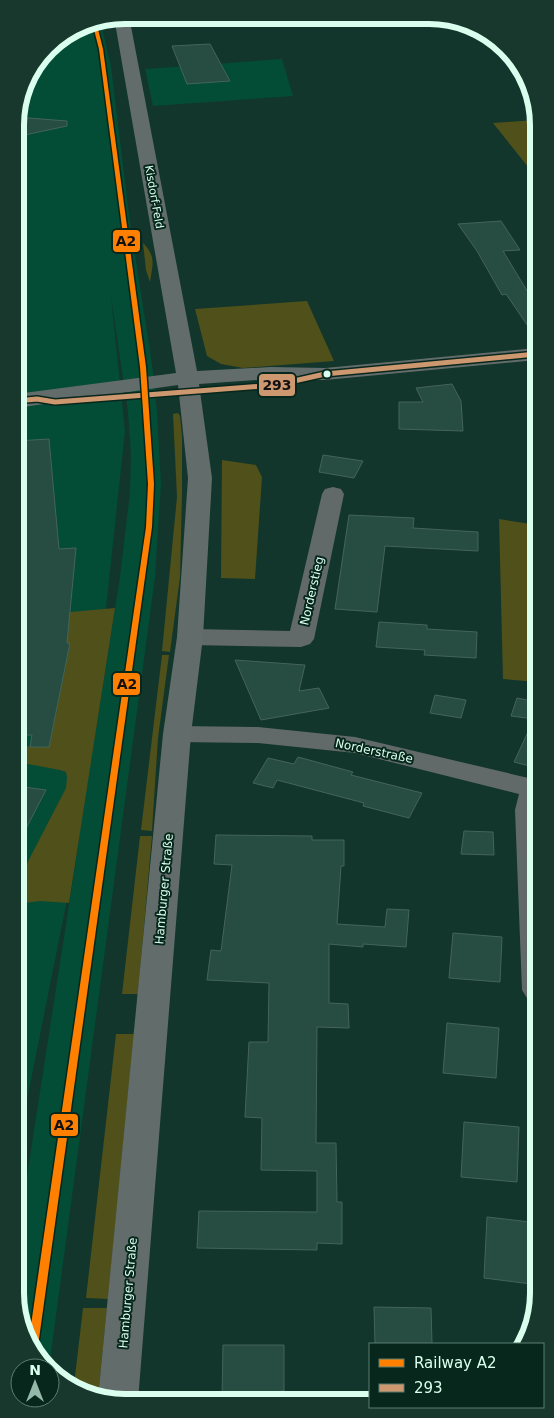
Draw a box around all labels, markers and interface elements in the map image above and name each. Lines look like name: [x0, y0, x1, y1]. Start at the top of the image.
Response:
street label: Kisdorf-Feld: [142, 164, 166, 230]
line badge: A2: [112, 229, 141, 253]
text: A2: [116, 233, 136, 249]
unlabelled marker: [322, 369, 332, 379]
line badge: 293: [258, 373, 296, 397]
text: 293: [262, 377, 292, 393]
street label: Norderstieg: [297, 555, 327, 627]
line badge: A2: [112, 672, 141, 696]
text: A2: [117, 676, 137, 692]
street label: Norderstraße: [334, 736, 414, 766]
street label: Hamburger Straße: [152, 833, 176, 945]
line badge: A2: [50, 1113, 79, 1137]
text: A2: [54, 1117, 74, 1133]
street label: Hamburger Straße: [116, 1237, 140, 1349]
legend: [369, 1343, 544, 1408]
text: Railway A2: [414, 1354, 497, 1372]
north arrow: [10, 1358, 60, 1408]
text: N: [29, 1362, 41, 1378]
text: 293: [414, 1379, 443, 1397]

